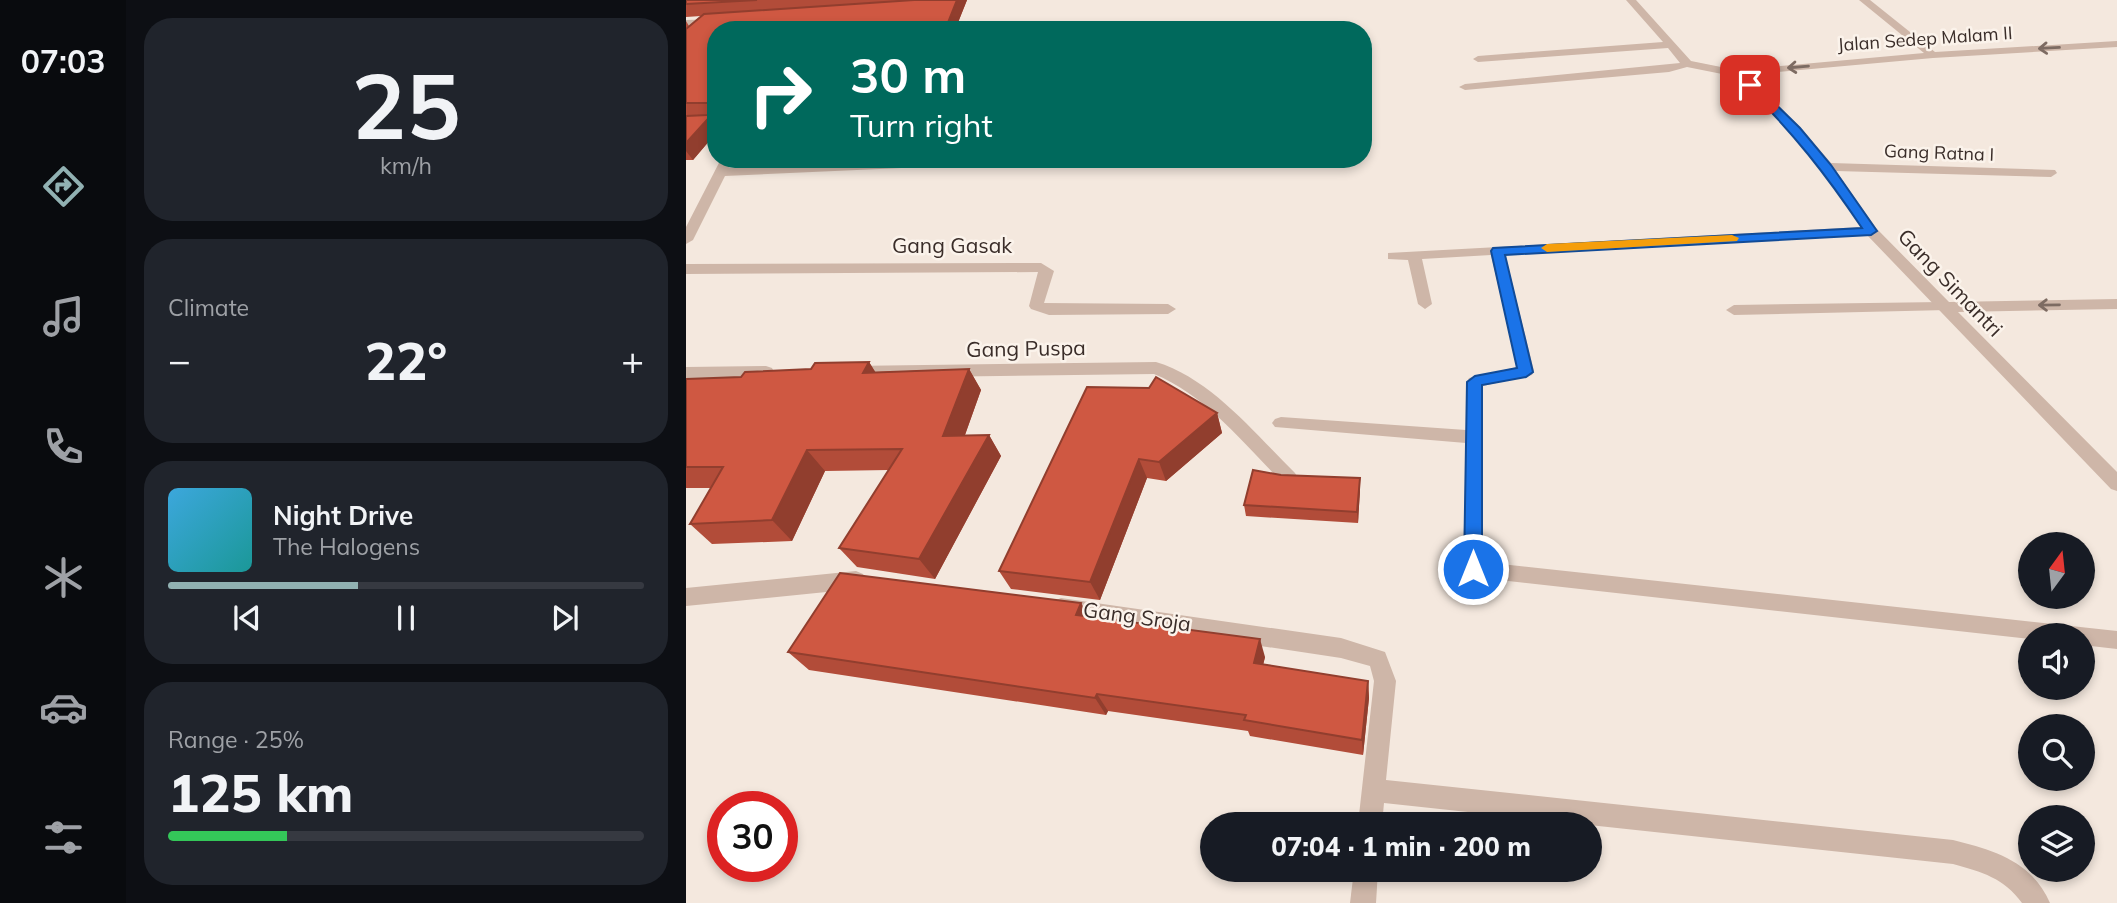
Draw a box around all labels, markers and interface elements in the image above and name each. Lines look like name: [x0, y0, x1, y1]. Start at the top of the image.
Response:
street label: Jalan Sedep Malam II: [1837, 21, 2013, 56]
text: 07:03: [21, 41, 105, 81]
one-way arrow: [2038, 42, 2061, 55]
text: 30 m: [850, 44, 966, 105]
text: 25: [351, 48, 461, 162]
icon: right: [735, 49, 826, 140]
pin: [1720, 55, 1780, 115]
one-way arrow: [1787, 61, 1809, 74]
icon: arrive: [1731, 66, 1769, 104]
text: Turn right: [850, 105, 993, 145]
street label: Gang Ratna I: [1884, 139, 1995, 166]
text: km/h: [380, 151, 432, 180]
icon: directions: [39, 162, 88, 211]
street label: Gang Simantri: [1893, 223, 2009, 342]
street label: Gang Gasak: [892, 232, 1012, 258]
icon: music: [39, 292, 88, 341]
text: Climate: [168, 293, 249, 322]
one-way arrow: [2038, 298, 2061, 312]
text: 22°: [365, 328, 447, 393]
street label: Gang Puspa: [966, 334, 1086, 362]
text: −: [168, 336, 191, 384]
text: +: [621, 336, 644, 384]
icon: phone: [39, 422, 88, 471]
text: Night Drive: [273, 499, 413, 532]
text: The Halogens: [273, 532, 420, 561]
position arrow: [1436, 532, 1510, 606]
north arrow: [2018, 532, 2095, 609]
map controls: [2018, 532, 2095, 882]
icon: climate: [39, 553, 88, 602]
street label: Gang Sroja: [1082, 596, 1193, 636]
icon: previous: [228, 599, 266, 637]
icon: pause: [387, 599, 425, 637]
icon: next: [546, 599, 584, 637]
button: sound: [2018, 623, 2095, 700]
icon: car: [39, 683, 88, 732]
button: search: [2018, 714, 2095, 791]
text: Range · 25%: [168, 725, 304, 754]
text: 125 km: [168, 760, 353, 825]
speed limit sign: 30: [707, 791, 798, 882]
button: layers: [2018, 805, 2095, 882]
icon: filters: [39, 813, 88, 862]
text: 07:04 · 1 min · 200 m: [1271, 830, 1531, 863]

